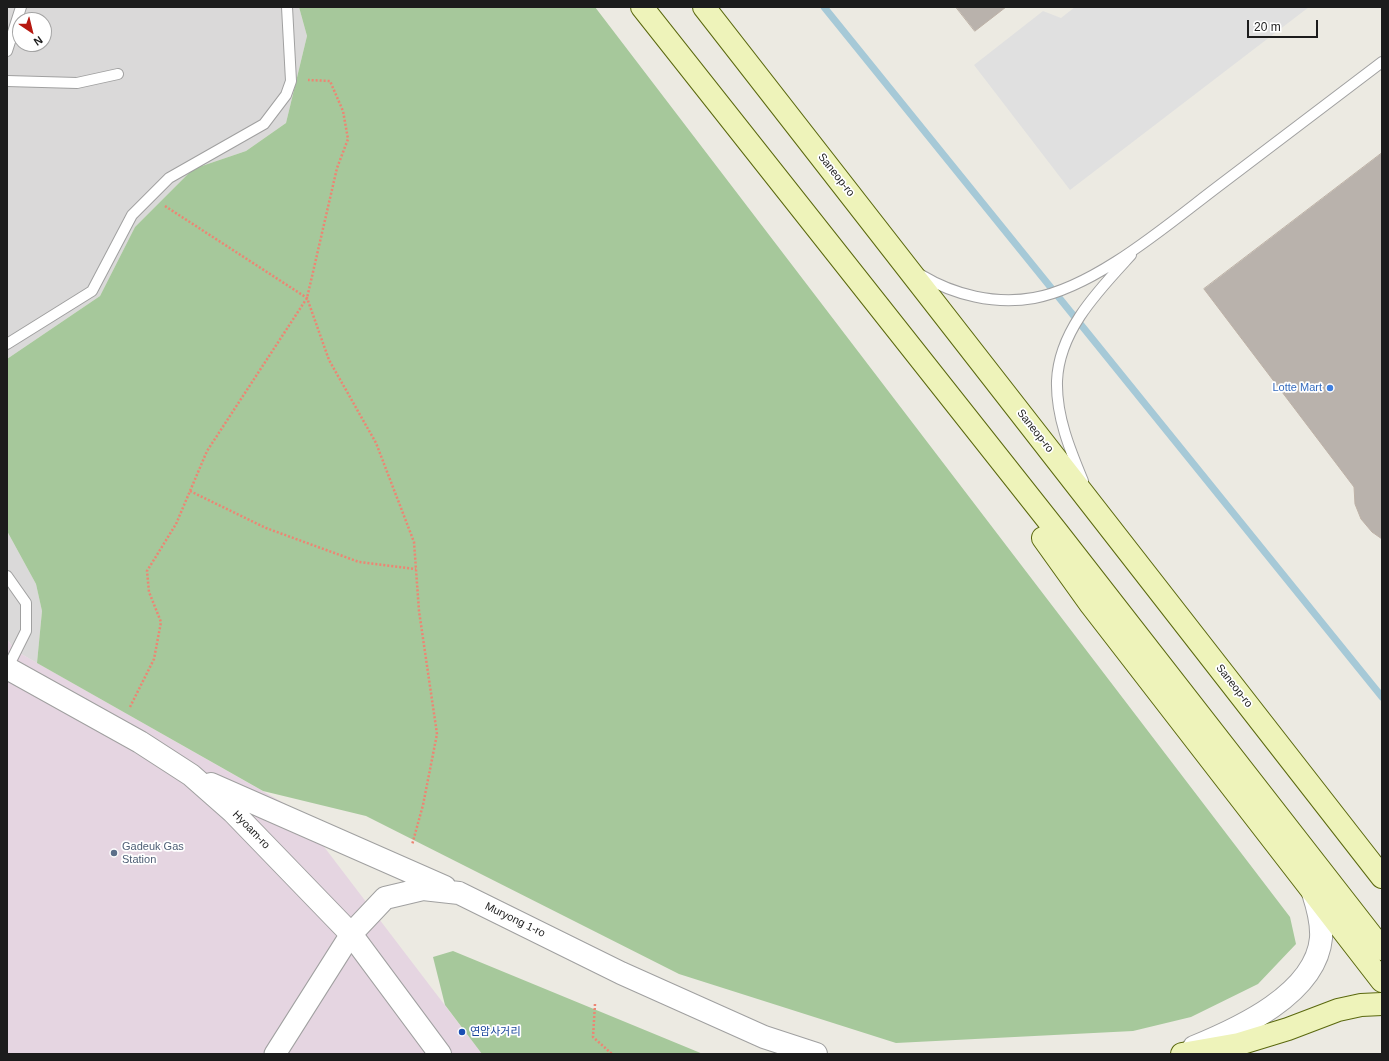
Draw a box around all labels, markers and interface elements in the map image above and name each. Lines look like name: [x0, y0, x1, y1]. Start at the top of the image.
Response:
north arrow: [12, 12, 52, 52]
scale bar: [1249, 12, 1320, 38]
text: 20 m: [1254, 20, 1281, 34]
text: N: [32, 34, 45, 48]
street label: Saneop-ro: [815, 151, 857, 199]
place label: Lotte Mart: [1272, 381, 1322, 395]
marker: Lotte Mart: [1325, 383, 1335, 393]
street label: Saneop-ro: [1014, 407, 1056, 455]
street label: Saneop-ro: [1213, 662, 1255, 710]
street label: Hyoam-ro: [229, 808, 273, 852]
place label: Gadeuk Gas Station: [122, 840, 184, 866]
marker: Gadeuk Gas Station: [109, 848, 119, 858]
street label: Muryong 1-ro: [483, 900, 547, 940]
place label: 연암사거리: [470, 1025, 521, 1039]
marker: 연암사거리: [457, 1027, 467, 1037]

